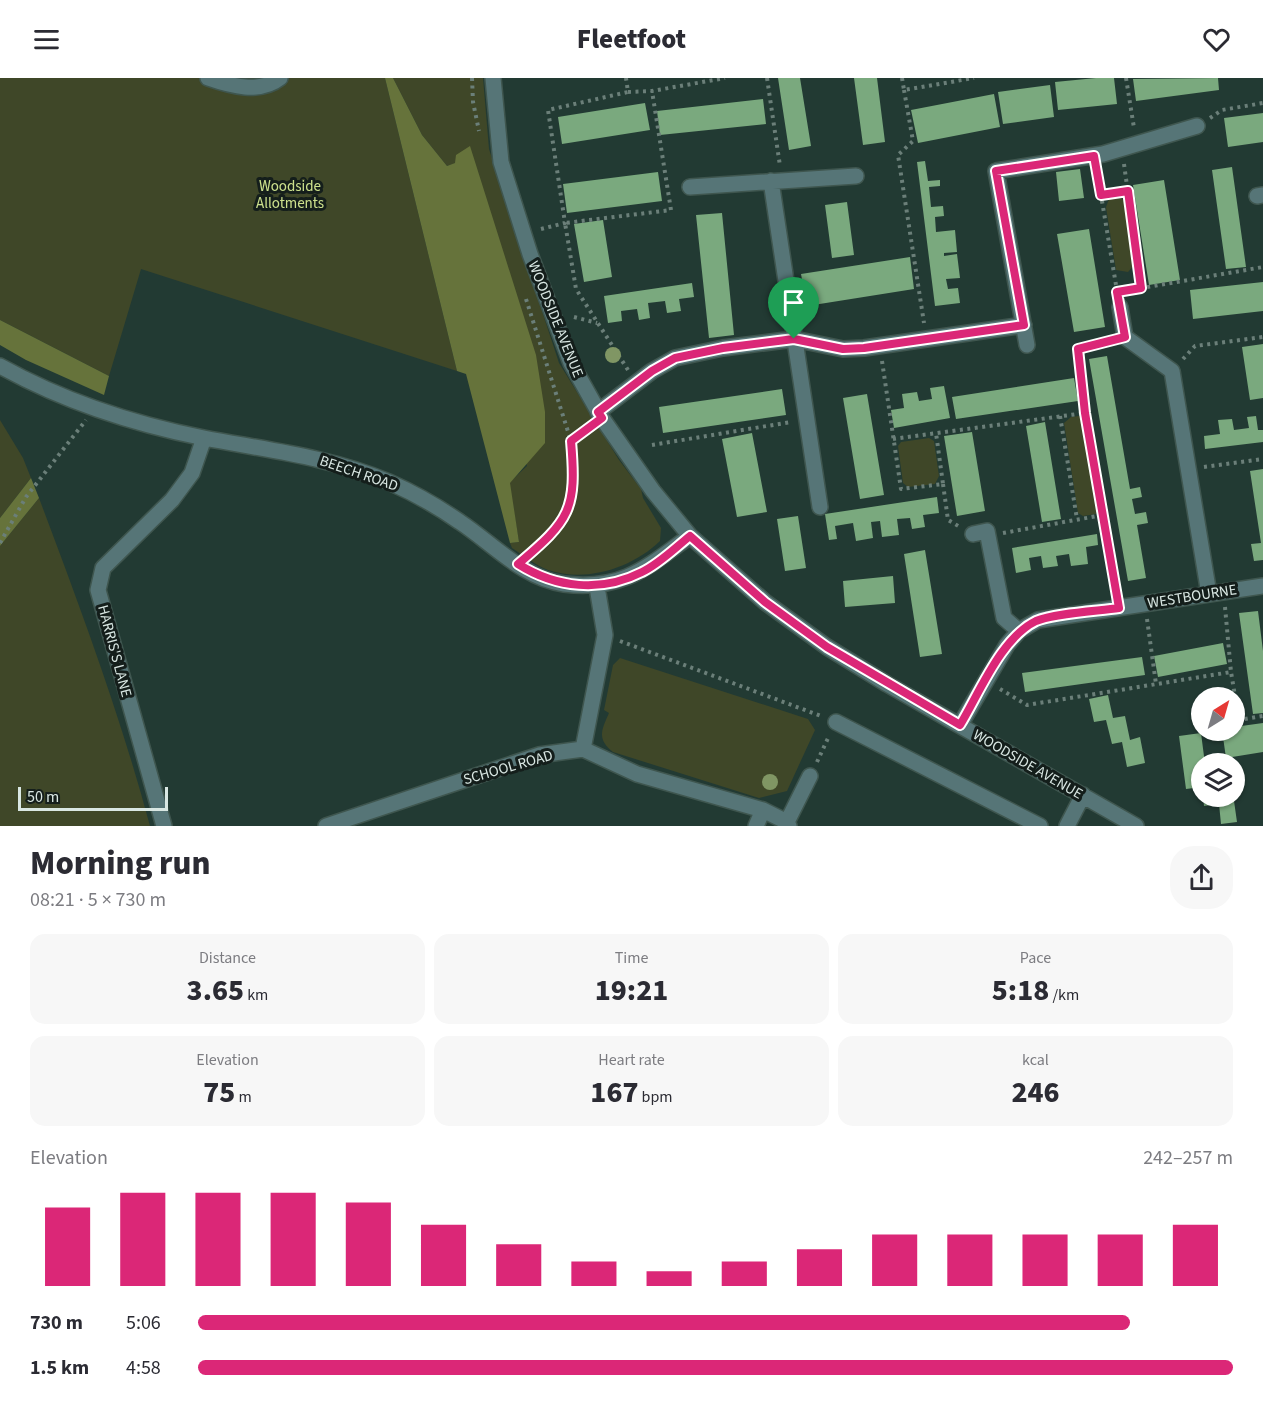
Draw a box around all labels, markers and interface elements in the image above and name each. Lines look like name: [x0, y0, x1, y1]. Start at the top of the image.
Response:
text: Fleetfoot: [577, 20, 686, 59]
icon: menu: [30, 23, 63, 56]
icon: heart: [1200, 23, 1233, 56]
park label: Woodside Allotments: [256, 176, 324, 214]
street label: WOODSIDE AVENUE: [523, 258, 588, 381]
pin: [768, 277, 819, 339]
icon: arrive: [777, 286, 810, 319]
street label: BEECH ROAD: [317, 450, 401, 497]
street label: WESTBOURNE: [1146, 579, 1238, 614]
street label: HARRIS'S LANE: [92, 603, 137, 700]
north arrow: [1191, 687, 1245, 741]
map controls: [1191, 687, 1245, 807]
street label: WOODSIDE AVENUE: [969, 724, 1087, 805]
street label: SCHOOL ROAD: [461, 745, 555, 790]
button: layers: [1191, 753, 1245, 807]
scale bar: [18, 784, 168, 812]
text: 50 m: [27, 786, 59, 808]
text: Morning run: [30, 840, 210, 887]
button: share: [1170, 846, 1233, 909]
text: 08:21 · 5 × 730 m: [30, 886, 166, 914]
text: Distance: [199, 947, 256, 969]
text: Time: [615, 947, 648, 969]
text: Pace: [1020, 947, 1051, 969]
text: 3.65: [187, 969, 244, 1012]
text: 19:21: [595, 969, 668, 1012]
text: 5:18: [992, 969, 1049, 1012]
text: km: [244, 984, 268, 1006]
text: /km: [1049, 984, 1079, 1006]
text: Elevation: [196, 1049, 259, 1071]
text: Heart rate: [598, 1049, 665, 1071]
text: kcal: [1022, 1049, 1049, 1071]
text: 75: [203, 1071, 235, 1114]
text: 167: [590, 1071, 638, 1114]
text: 246: [1011, 1071, 1060, 1114]
text: m: [235, 1086, 252, 1108]
text: bpm: [638, 1086, 673, 1108]
text: Elevation: [30, 1144, 108, 1172]
text: 242–257 m: [1143, 1144, 1233, 1172]
text: 730 m: [30, 1309, 83, 1337]
text: 5:06: [126, 1309, 161, 1337]
text: 1.5 km: [30, 1354, 89, 1382]
text: 4:58: [126, 1354, 161, 1382]

